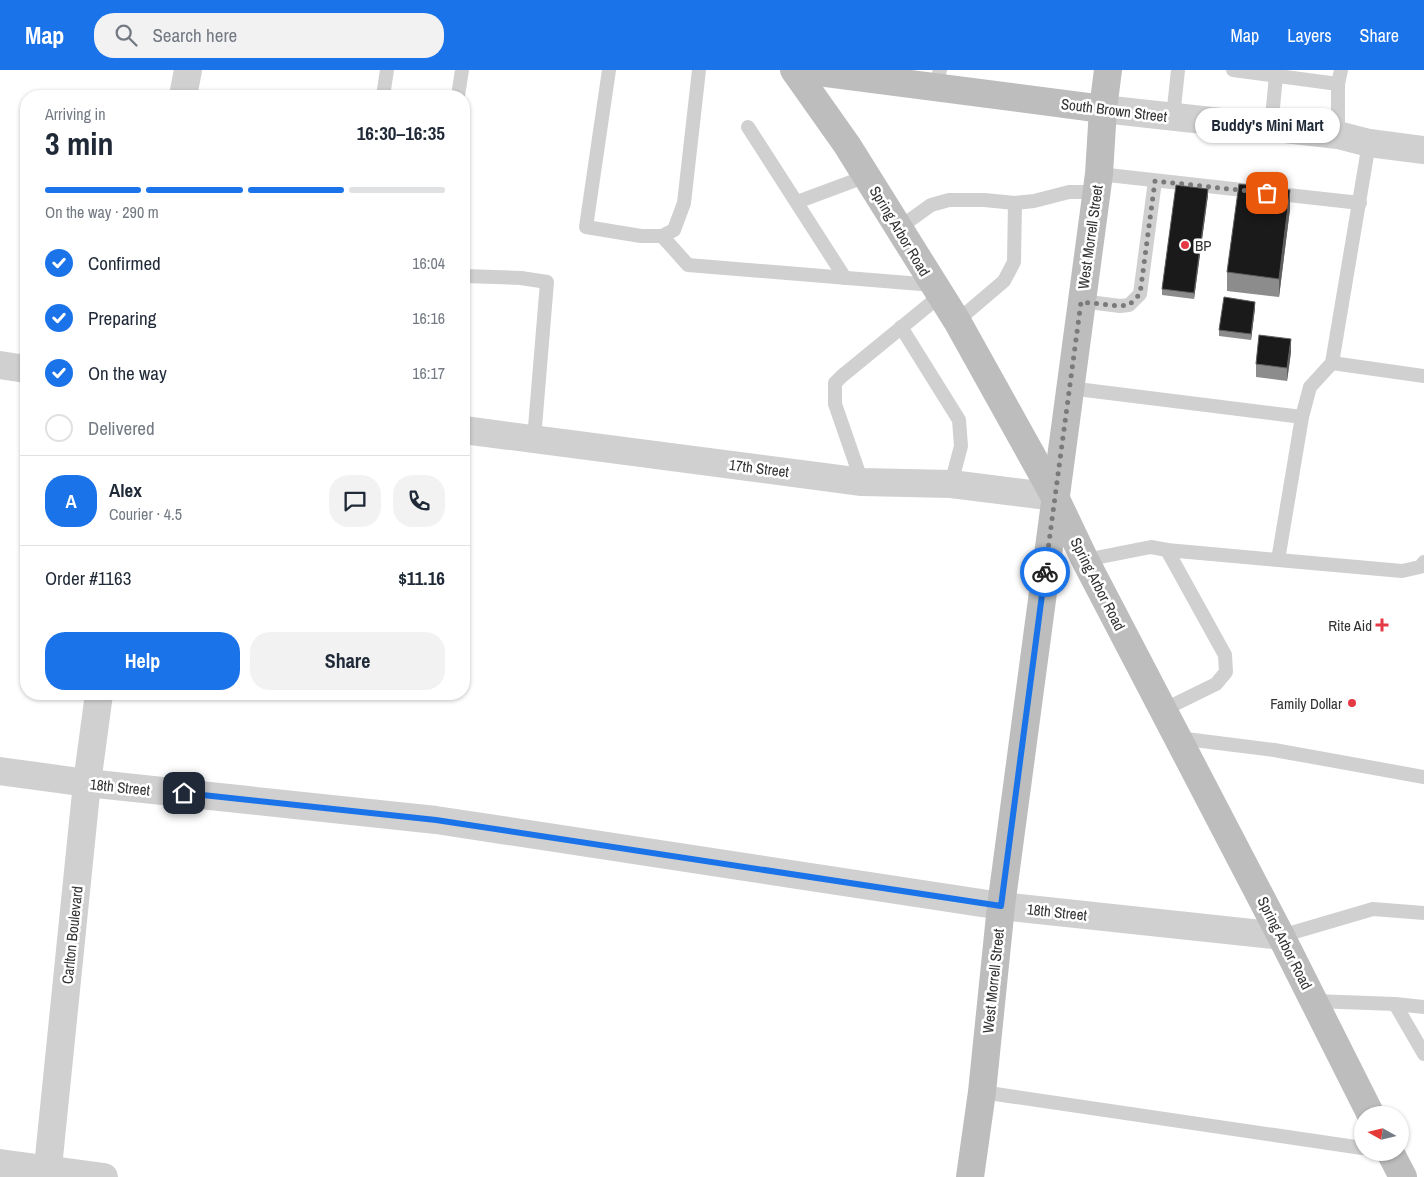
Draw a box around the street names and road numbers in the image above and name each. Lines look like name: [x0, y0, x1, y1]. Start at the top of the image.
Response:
street label: South Brown Street: [1060, 93, 1169, 127]
street label: Spring Arbor Road: [865, 182, 935, 280]
street label: West Morrell Street: [1072, 183, 1108, 290]
street label: 17th Street: [728, 454, 791, 482]
street label: Spring Arbor Road: [1066, 534, 1130, 634]
street label: 18th Street: [89, 773, 152, 801]
street label: Carlton Boulevard: [56, 885, 88, 985]
street label: Spring Arbor Road: [1253, 893, 1317, 993]
street label: 18th Street: [1026, 898, 1089, 926]
street label: West Morrell Street: [977, 927, 1009, 1034]

